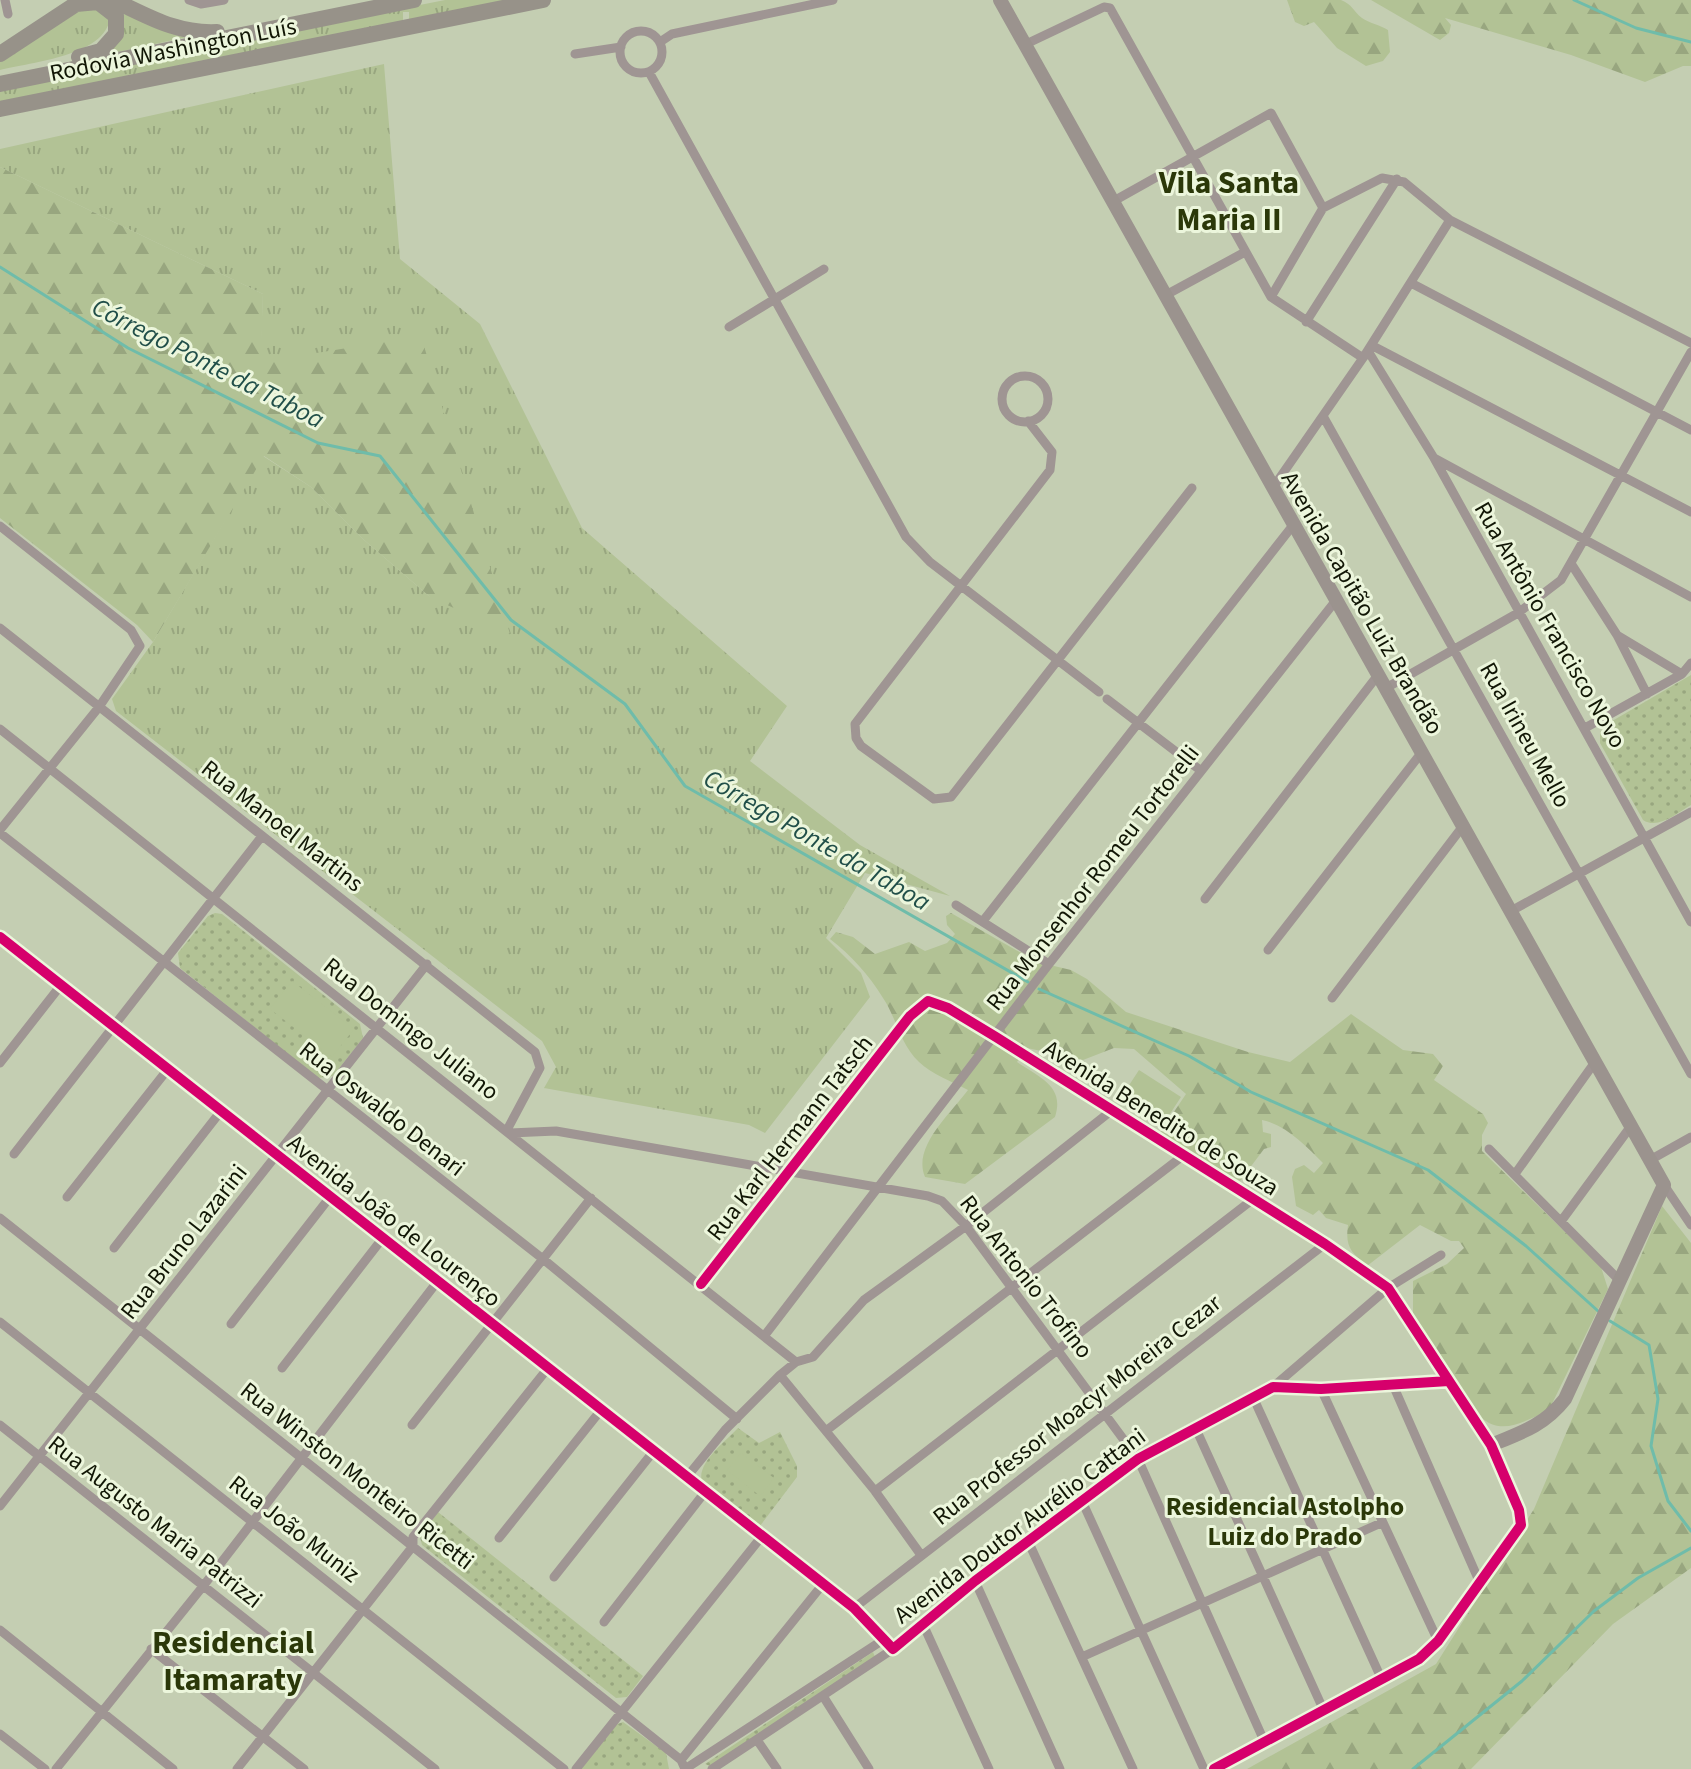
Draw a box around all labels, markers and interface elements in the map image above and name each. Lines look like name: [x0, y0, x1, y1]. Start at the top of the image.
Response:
street label: Rodovia Washington Luís: [47, 9, 299, 91]
district label: Vila Santa Maria II: [1158, 160, 1299, 243]
water label: Córrego Ponte da Taboa: [85, 288, 331, 438]
street label: Avenida Capitão Luiz Brandão: [1272, 465, 1452, 741]
street label: Rua Antônio Francisco Novo: [1465, 495, 1635, 755]
street label: Rua Irineu Mello: [1471, 656, 1579, 814]
street label: Rua Monsenhor Romeu Tortorelli: [978, 738, 1208, 1018]
street label: Rua Manoel Martins: [194, 752, 370, 900]
water label: Córrego Ponte da Taboa: [697, 760, 937, 920]
street label: Rua Domingo Juliano: [316, 949, 506, 1109]
street label: Rua Karl Hermann Tatsch: [698, 1028, 882, 1248]
street label: Avenida Benedito de Souza: [1037, 1031, 1285, 1205]
street label: Rua Oswaldo Denari: [292, 1033, 472, 1185]
street label: Avenida João de Lourenço: [280, 1126, 508, 1316]
street label: Rua Bruno Lazarini: [112, 1157, 256, 1327]
street label: Rua Antonio Trofino: [951, 1188, 1101, 1366]
street label: Rua Professor Moacyr Moreira Cezar: [925, 1286, 1229, 1534]
street label: Rua Winston Monteiro Ricetti: [233, 1373, 481, 1579]
street label: Avenida Doutor Aurélio Cattani: [887, 1420, 1153, 1632]
street label: Rua Augusto Maria Patrizzi: [40, 1427, 270, 1617]
street label: Rua João Muniz: [221, 1467, 367, 1591]
district label: Residencial Astolpho Luiz do Prado: [1166, 1488, 1404, 1555]
district label: Residencial Itamaraty: [152, 1620, 314, 1703]

